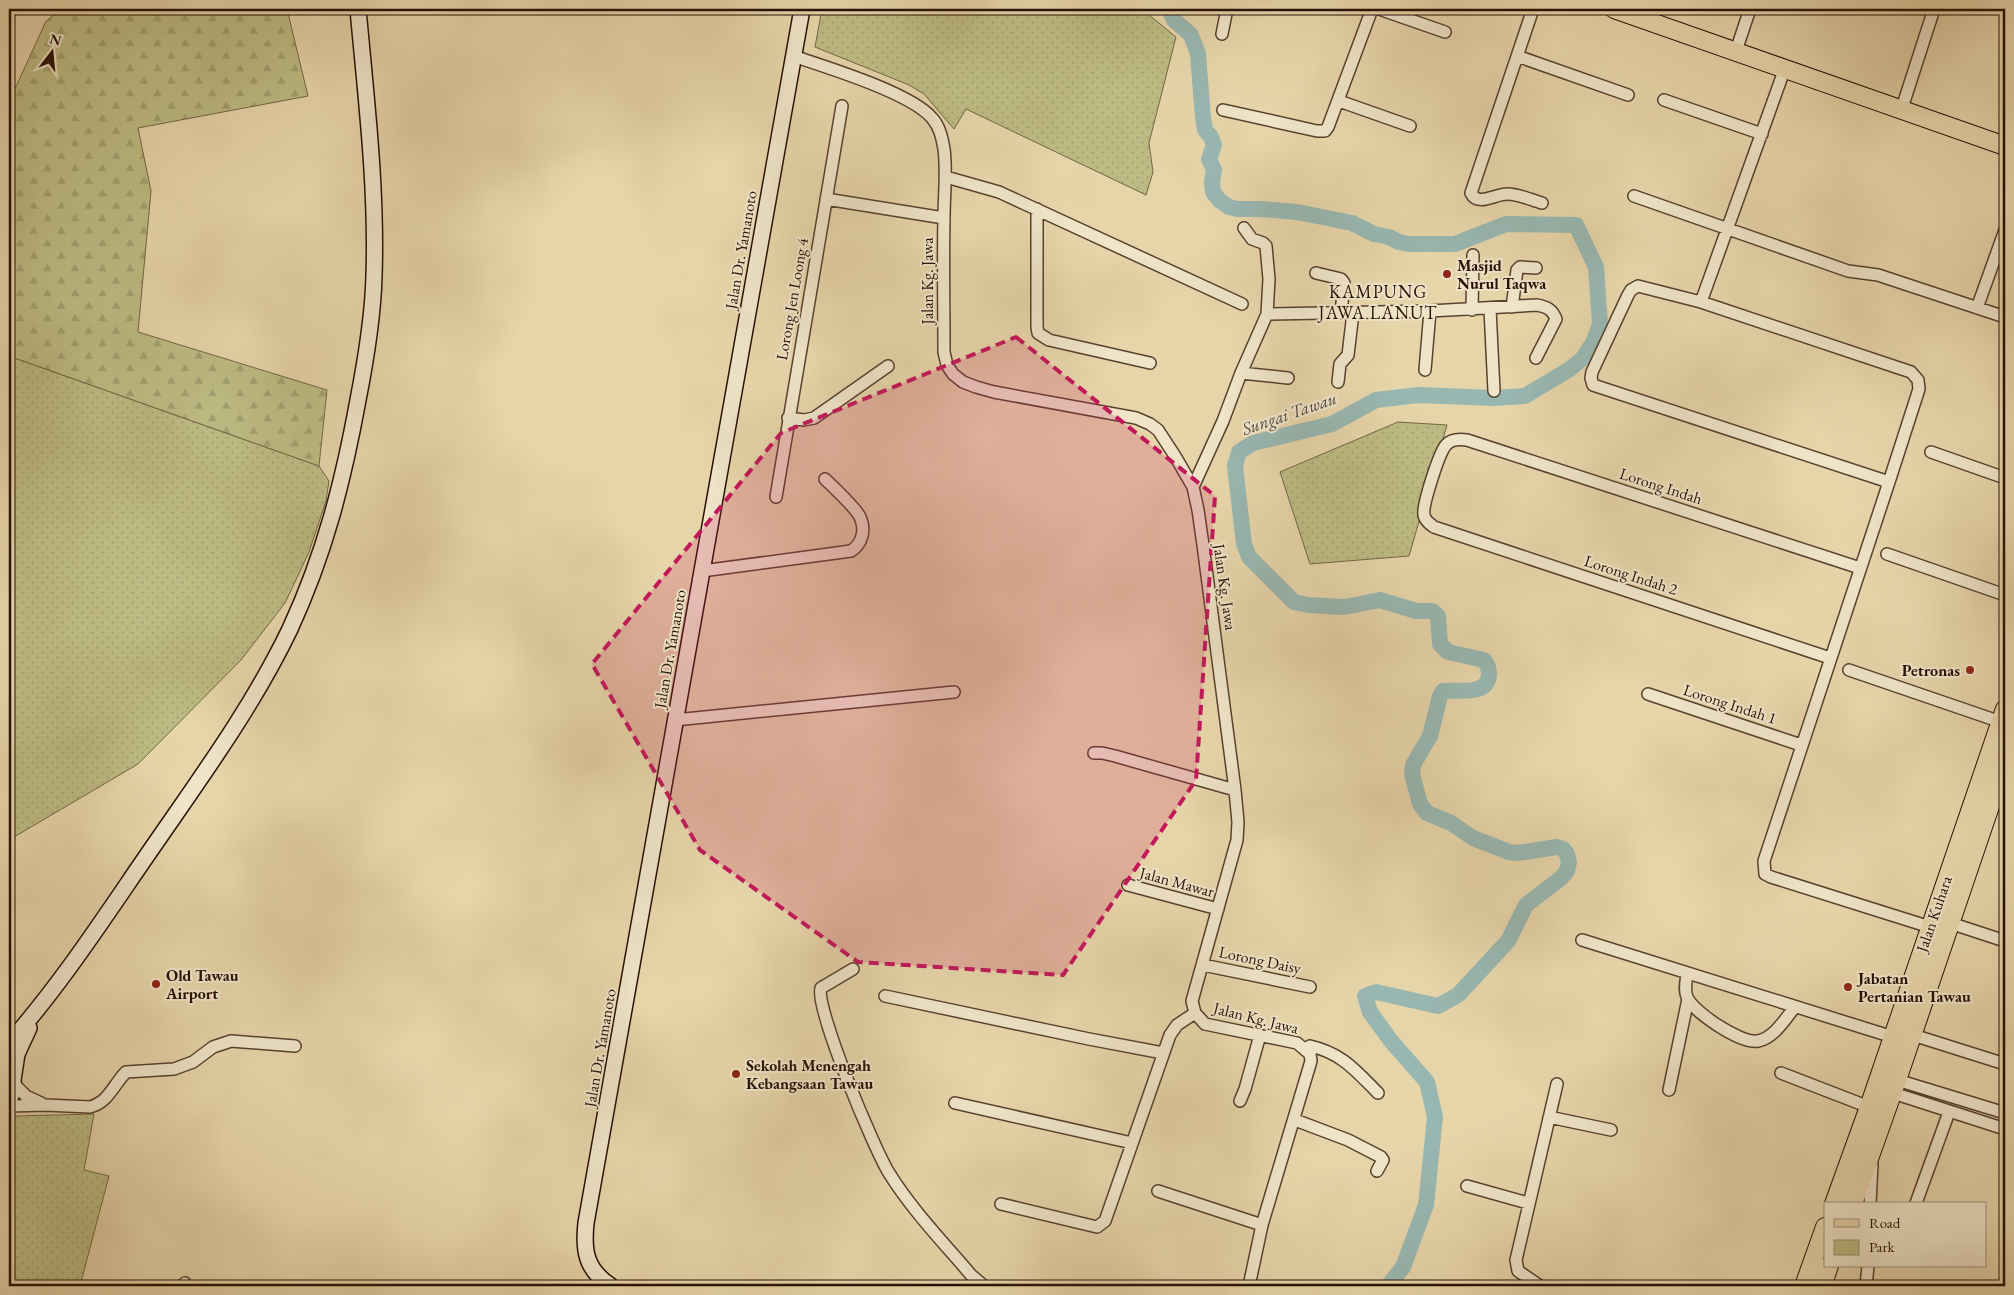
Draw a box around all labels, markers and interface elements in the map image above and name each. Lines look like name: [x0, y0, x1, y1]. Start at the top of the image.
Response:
north arrow: [28, 28, 78, 78]
text: N: [48, 29, 64, 50]
street label: Jalan Dr. Yamanoto: [720, 189, 762, 313]
street label: Lorong Jen Loong 4: [771, 236, 813, 362]
street label: Jalan Kg. Jawa: [917, 237, 938, 327]
place label: Masjid Nurul Taqwa: [1457, 255, 1547, 294]
marker: Masjid Nurul Taqwa: [1441, 268, 1453, 280]
district label: KAMPUNG JAWA LANUT: [1317, 280, 1437, 324]
water label: Sungai Tawau: [1238, 386, 1340, 441]
street label: Lorong Indah: [1617, 463, 1705, 509]
street label: Jalan Kg. Jawa: [1208, 540, 1242, 632]
street label: Lorong Indah 2: [1582, 550, 1680, 600]
street label: Jalan Dr. Yamanoto: [649, 588, 691, 712]
place label: Petronas: [1902, 660, 1960, 681]
marker: Petronas: [1964, 664, 1976, 676]
street label: Lorong Indah 1: [1681, 679, 1779, 729]
street label: Jalan Mawar: [1135, 861, 1217, 902]
street label: Jalan Kuhara: [1910, 872, 1957, 957]
street label: Lorong Daisy: [1217, 941, 1304, 979]
place label: Old Tawau Airport: [165, 965, 239, 1004]
place label: Jabatan Pertanian Tawau: [1856, 968, 1971, 1007]
marker: Old Tawau Airport: [150, 978, 162, 990]
marker: Jabatan Pertanian Tawau: [1842, 981, 1854, 993]
street label: Jalan Dr. Yamanoto: [579, 987, 621, 1111]
street label: Jalan Kg. Jawa: [1209, 997, 1301, 1039]
place label: Sekolah Menengah Kebangsaan Tawau: [746, 1055, 873, 1094]
marker: Sekolah Menengah Kebangsaan Tawau: [730, 1068, 742, 1080]
legend: [1824, 1202, 1986, 1268]
text: Road: [1869, 1213, 1901, 1232]
text: Park: [1869, 1237, 1896, 1256]

